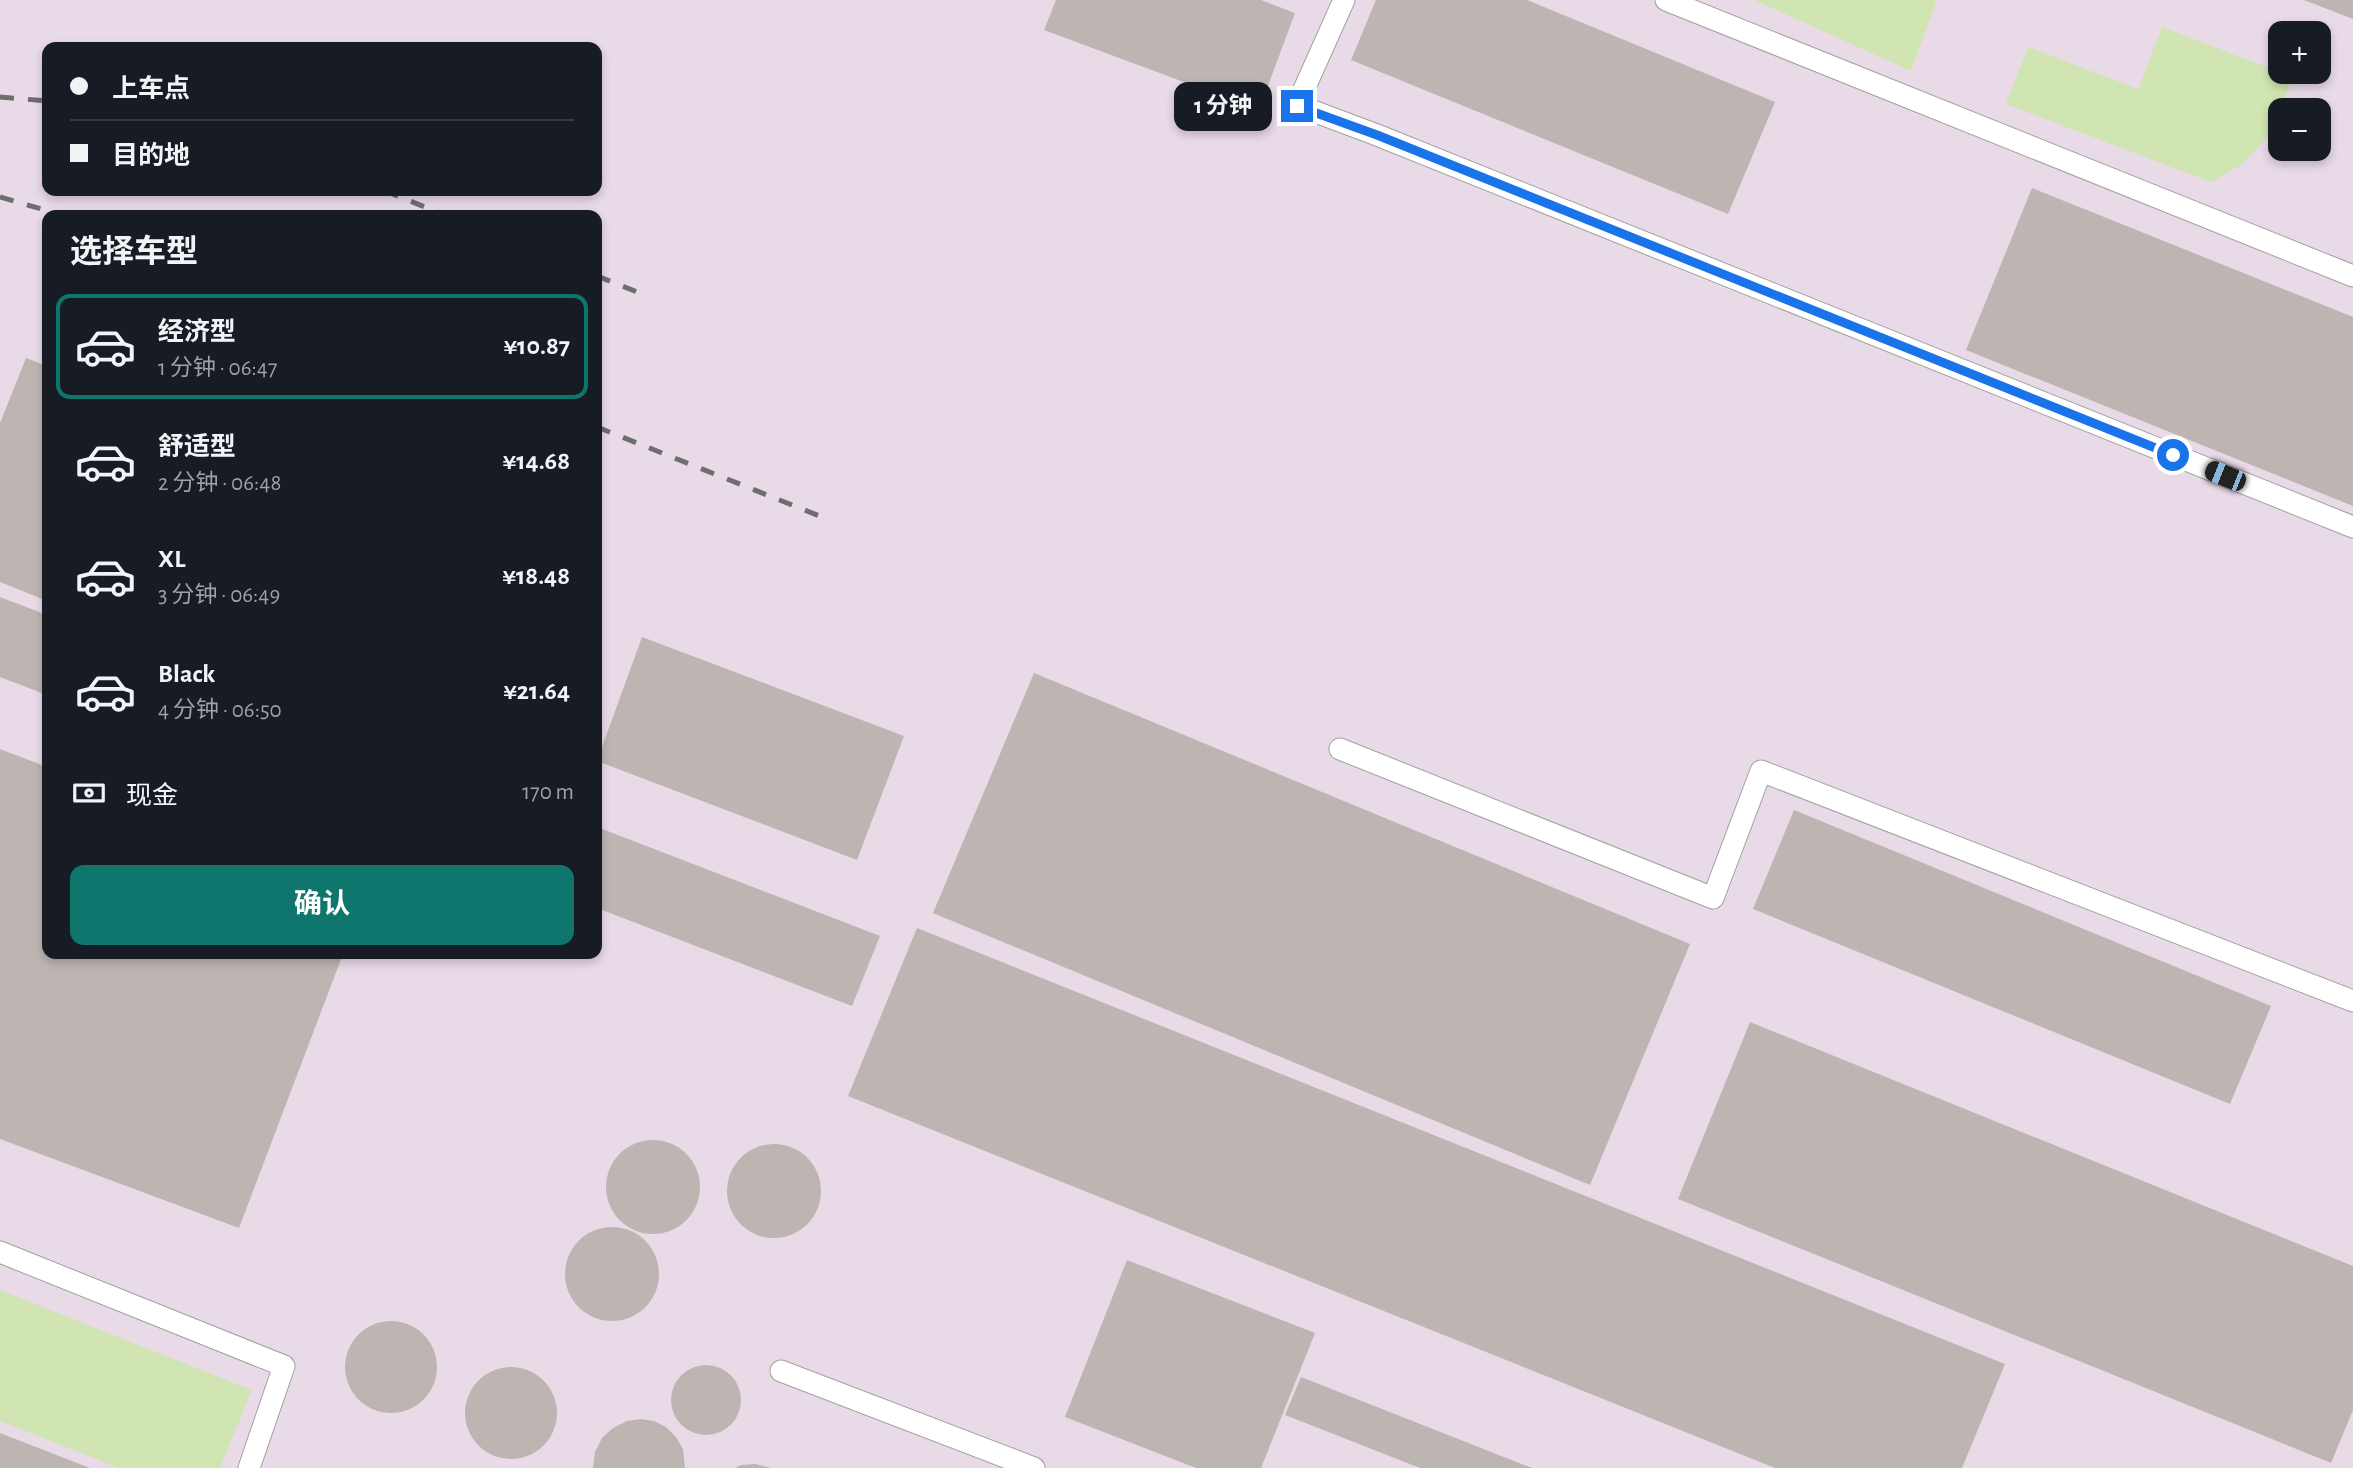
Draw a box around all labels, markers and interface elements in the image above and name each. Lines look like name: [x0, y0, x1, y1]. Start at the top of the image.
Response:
map controls: [2268, 21, 2331, 161]
button: +: [2268, 21, 2331, 84]
text: 上车点: [112, 76, 190, 102]
callout: 1 分钟: [1174, 82, 1272, 130]
route end: [1281, 90, 1313, 122]
text: 1 分钟: [1194, 95, 1252, 118]
button: −: [2268, 98, 2331, 161]
text: 目的地: [112, 143, 190, 169]
text: 选择车型: [70, 236, 198, 268]
icon: car: [74, 315, 137, 378]
text: 经济型: [158, 319, 236, 345]
text: ¥10.87: [503, 333, 570, 359]
text: 1 分钟 · 06:47: [158, 357, 277, 380]
icon: car: [74, 430, 137, 493]
text: 舒适型: [158, 434, 236, 460]
route start: [2157, 439, 2189, 471]
text: ¥14.68: [503, 448, 570, 474]
car: [2202, 458, 2249, 494]
text: 2 分钟 · 06:48: [158, 472, 281, 495]
icon: car: [74, 545, 137, 608]
text: XL: [158, 546, 185, 572]
text: ¥18.48: [502, 563, 570, 589]
text: 3 分钟 · 06:49: [158, 584, 280, 607]
icon: car: [74, 660, 137, 723]
text: Black: [158, 661, 215, 687]
text: ¥21.64: [503, 678, 570, 704]
text: 4 分钟 · 06:50: [158, 699, 282, 722]
icon: cash: [70, 774, 108, 812]
text: 170 m: [522, 781, 574, 804]
text: 现金: [126, 783, 178, 809]
button: 确认: [70, 865, 574, 945]

